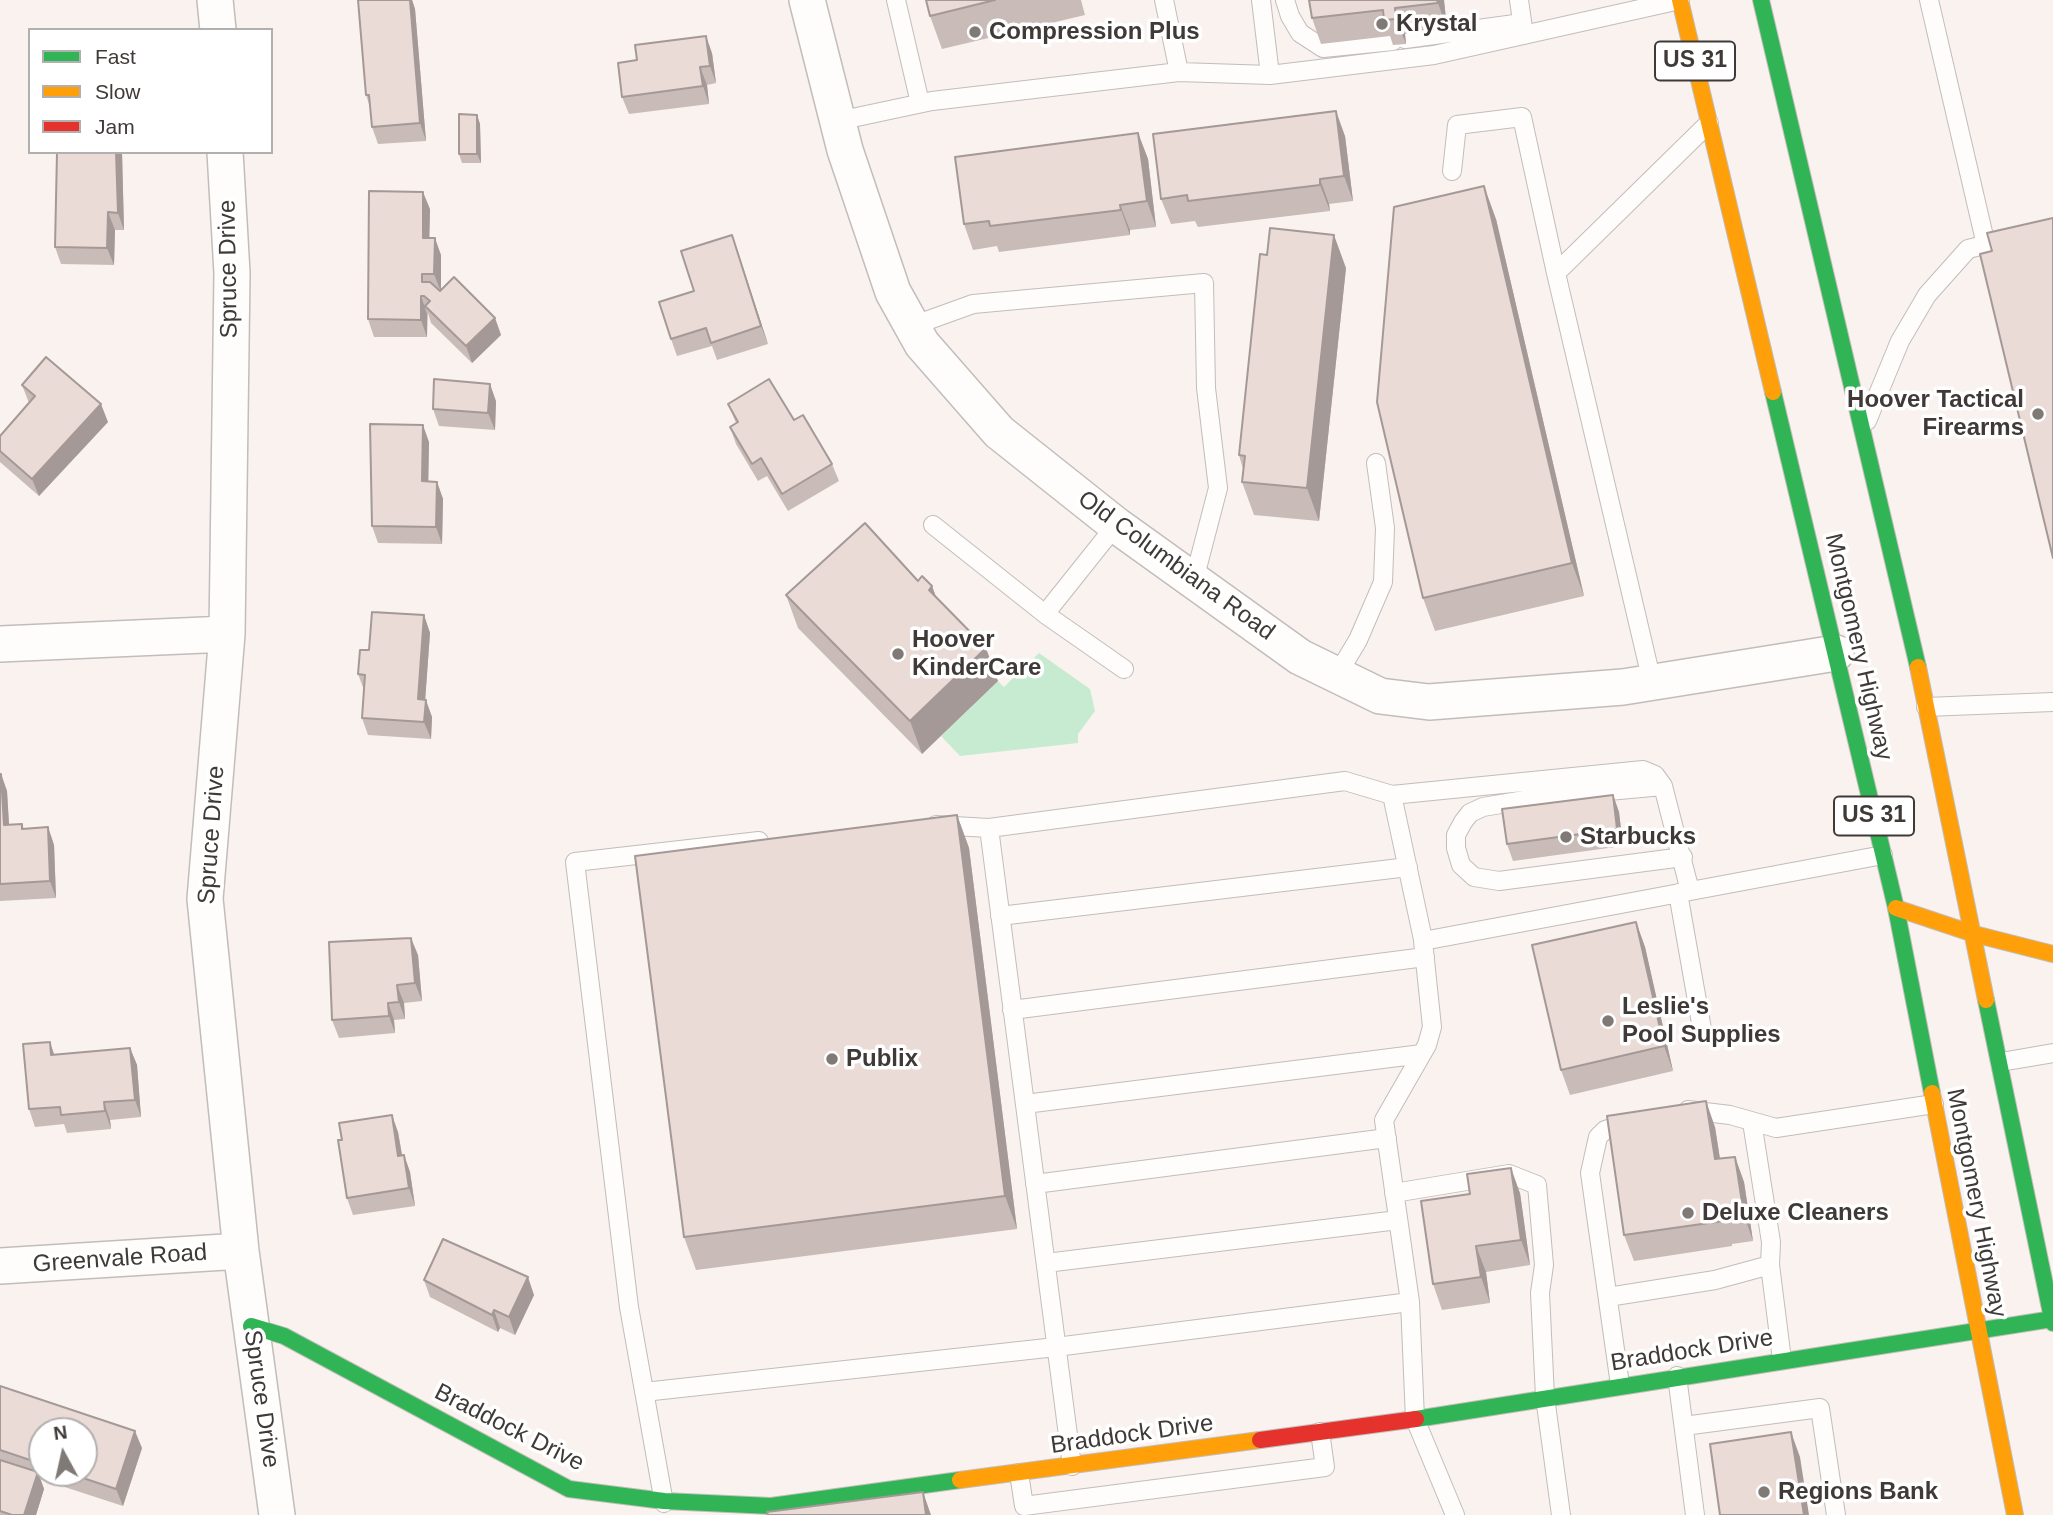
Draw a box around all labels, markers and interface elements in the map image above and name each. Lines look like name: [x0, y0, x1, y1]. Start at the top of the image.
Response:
place label: Krystal: [1396, 10, 1477, 38]
marker: Krystal: [1374, 16, 1390, 32]
place label: Compression Plus: [989, 18, 1200, 46]
marker: Compression Plus: [967, 24, 983, 40]
legend: [28, 28, 273, 154]
road number: US 31: [1655, 41, 1735, 80]
text: Fast: [95, 45, 136, 68]
text: Slow: [95, 80, 141, 103]
text: Jam: [95, 115, 135, 138]
street label: Spruce Drive: [213, 199, 245, 339]
place label: Hoover Tactical Firearms: [1847, 386, 2024, 442]
marker: Hoover Tactical Firearms: [2030, 406, 2046, 422]
street label: Old Columbiana Road: [1072, 485, 1280, 647]
street label: Montgomery Highway: [1818, 531, 1898, 763]
place label: Hoover KinderCare: [912, 626, 1041, 682]
marker: Hoover KinderCare: [890, 646, 906, 662]
street label: Spruce Drive: [193, 765, 231, 905]
road number: US 31: [1834, 796, 1914, 836]
place label: Starbucks: [1580, 823, 1696, 851]
marker: Starbucks: [1558, 829, 1574, 845]
place label: Leslie's Pool Supplies: [1622, 993, 1781, 1049]
marker: Leslie's Pool Supplies: [1600, 1013, 1616, 1029]
place label: Publix: [846, 1045, 918, 1073]
marker: Publix: [824, 1051, 840, 1067]
street label: Montgomery Highway: [1940, 1086, 2012, 1320]
place label: Deluxe Cleaners: [1702, 1199, 1889, 1227]
marker: Deluxe Cleaners: [1680, 1205, 1696, 1221]
street label: Greenvale Road: [32, 1239, 208, 1279]
street label: Braddock Drive: [1609, 1324, 1775, 1378]
street label: Spruce Drive: [237, 1328, 285, 1470]
street label: Braddock Drive: [429, 1378, 589, 1478]
street label: Braddock Drive: [1049, 1409, 1215, 1461]
north arrow: [28, 1417, 98, 1487]
text: N: [52, 1421, 69, 1444]
place label: Regions Bank: [1778, 1478, 1938, 1506]
marker: Regions Bank: [1756, 1484, 1772, 1500]

